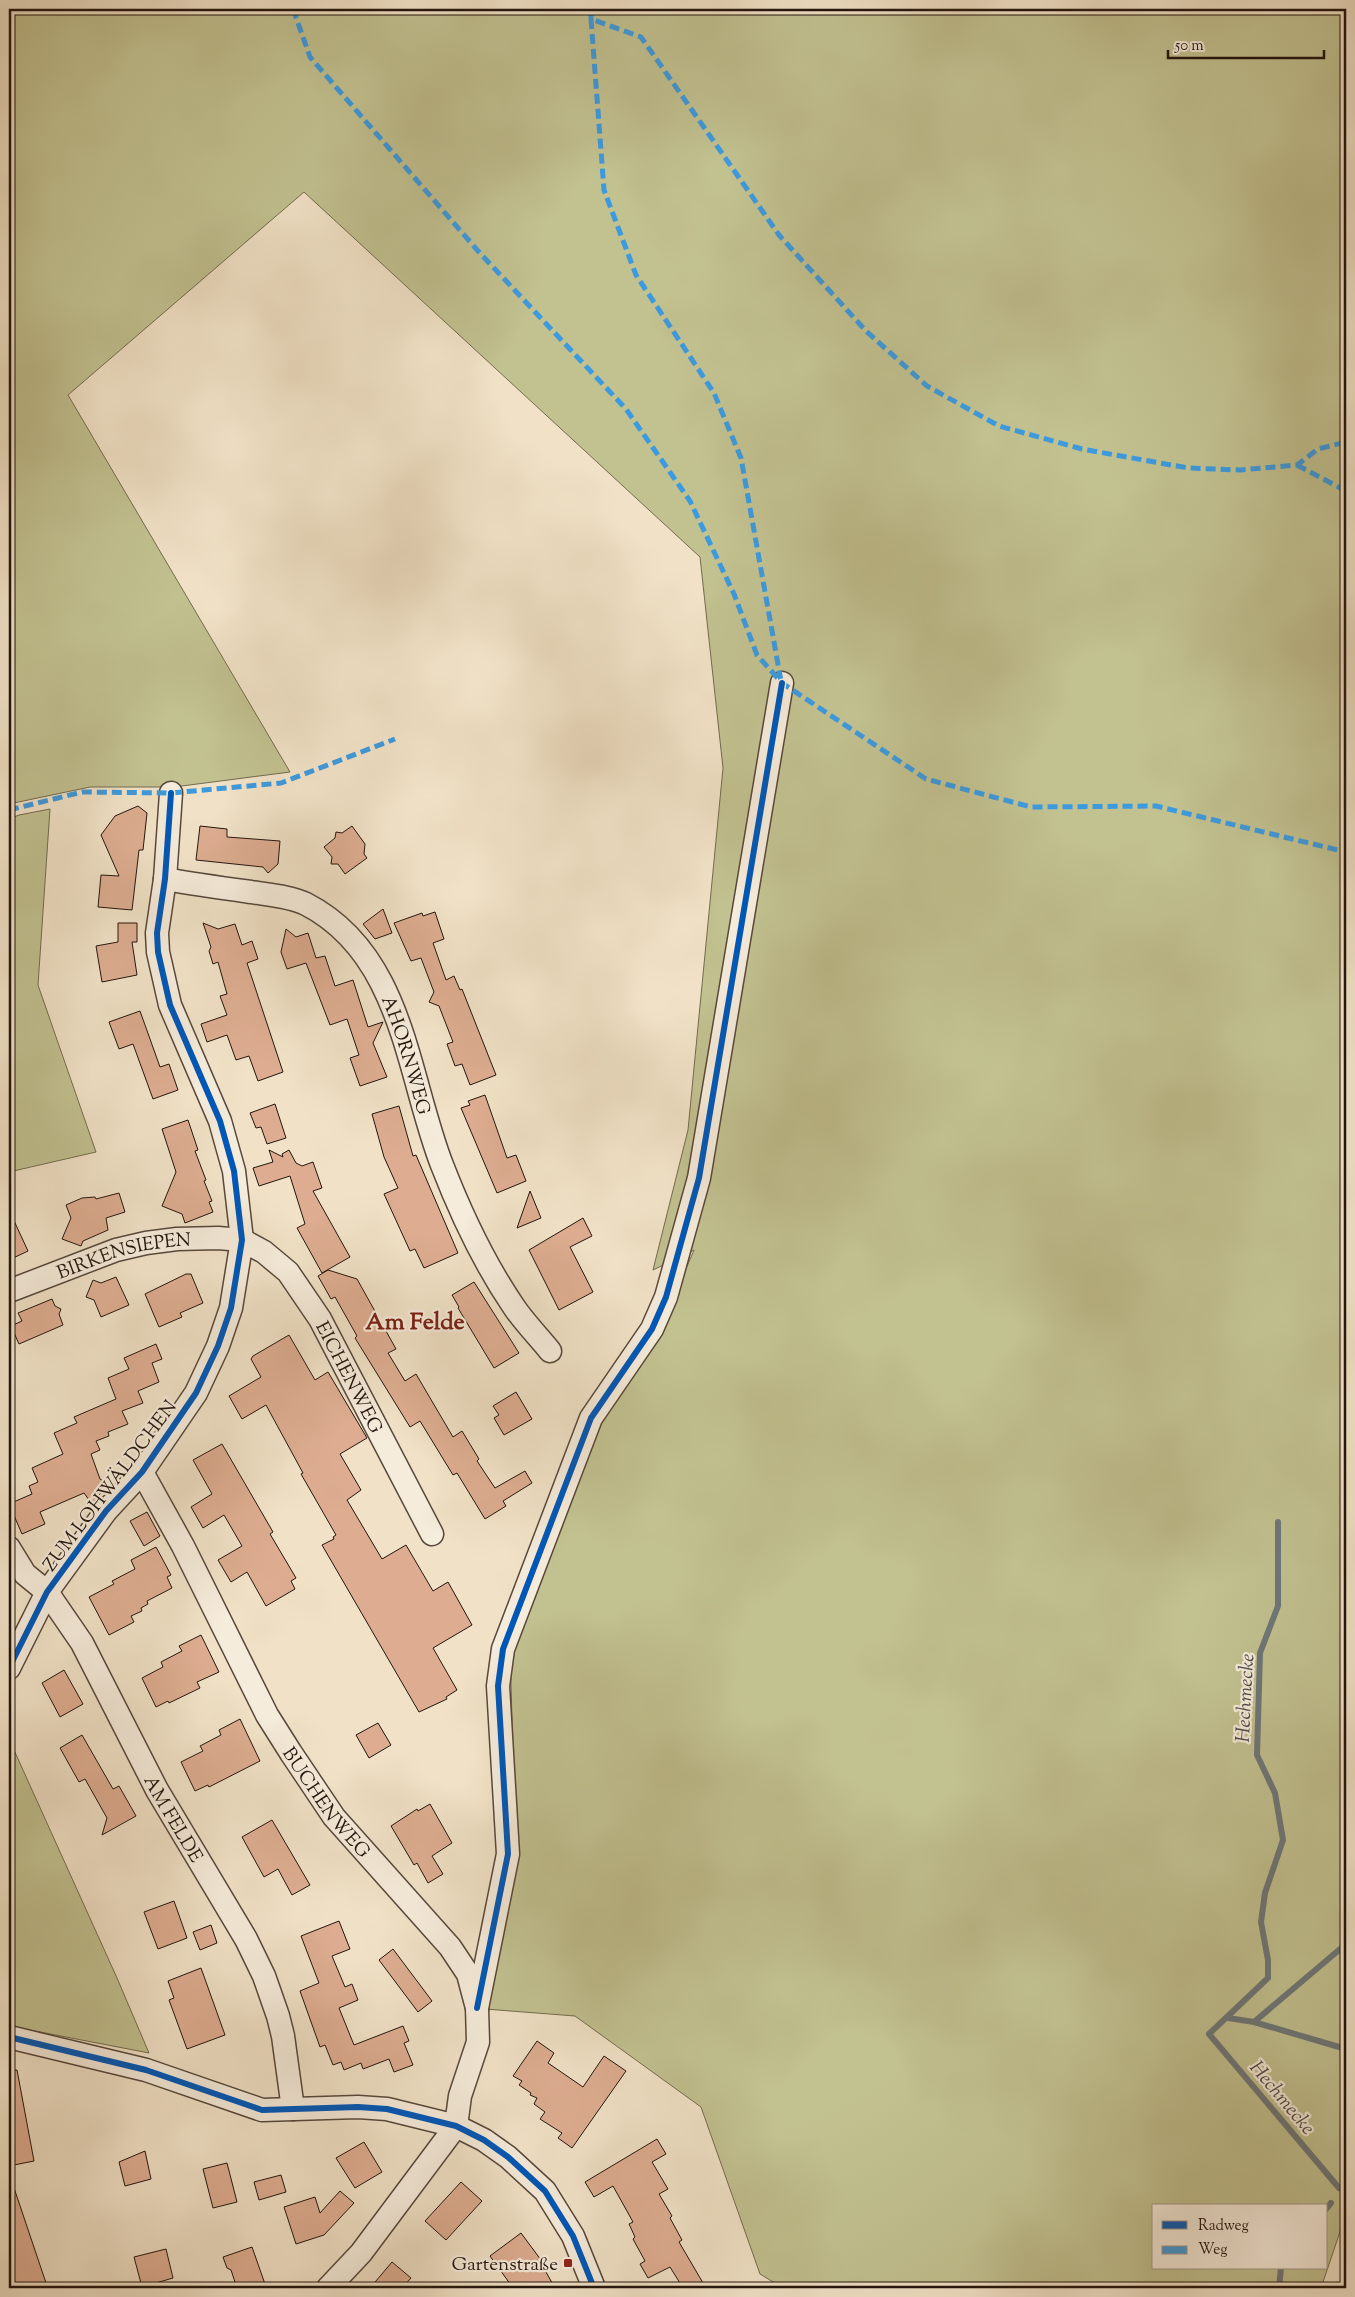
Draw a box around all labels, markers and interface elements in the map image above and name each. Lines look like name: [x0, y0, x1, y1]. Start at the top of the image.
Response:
scale bar: [1168, 28, 1324, 60]
text: 50 m: [1174, 36, 1204, 57]
street label: AHORNWEG: [373, 992, 436, 1118]
street label: BIRKENSIEPEN: [53, 1228, 191, 1287]
district label: Am Felde: [365, 1306, 465, 1340]
street label: EICHENWEG: [307, 1317, 388, 1439]
street label: ZUM LOHWÄLDCHEN: [38, 1395, 184, 1578]
water label: Hechmecke: [1230, 1653, 1263, 1743]
street label: BUCHENWEG: [275, 1742, 375, 1865]
street label: AM FELDE: [136, 1771, 209, 1869]
water label: Hechmecke: [1241, 2055, 1321, 2142]
legend: [1152, 2204, 1328, 2270]
text: Radweg: [1198, 2216, 1249, 2237]
text: Weg: [1198, 2240, 1228, 2261]
place label: Gartenstraße: [452, 2252, 558, 2279]
marker: Gartenstraße: [562, 2257, 574, 2269]

